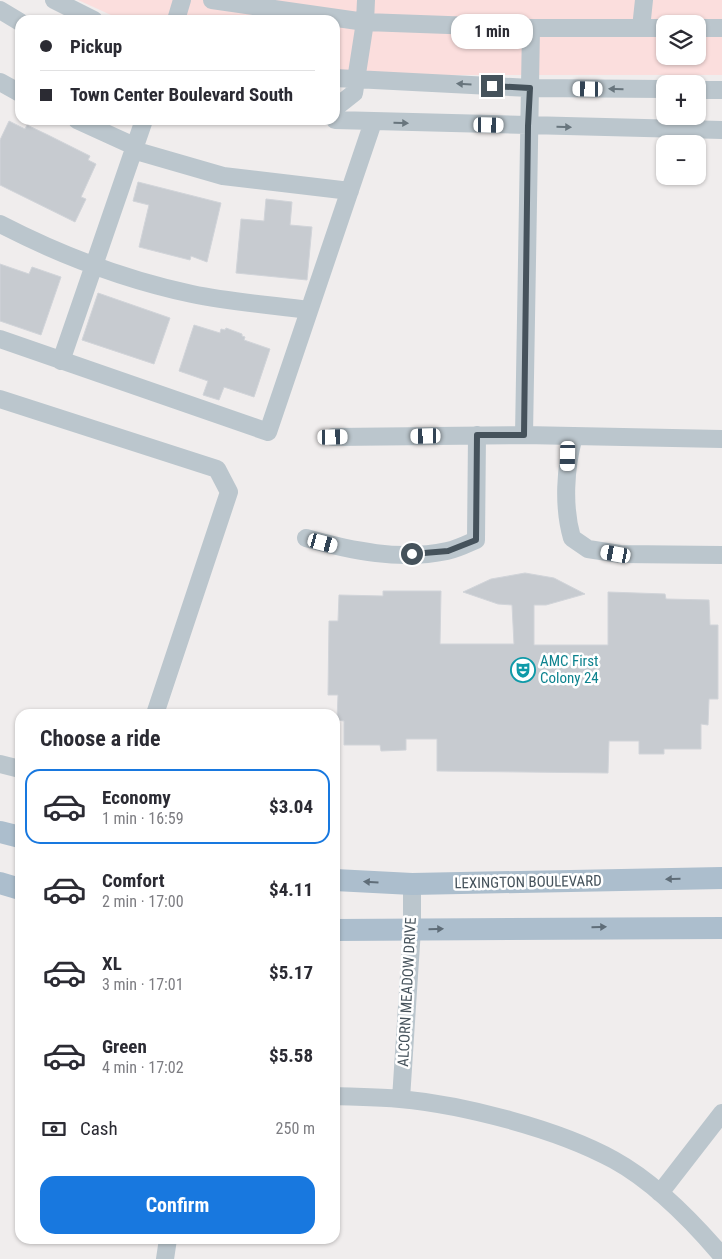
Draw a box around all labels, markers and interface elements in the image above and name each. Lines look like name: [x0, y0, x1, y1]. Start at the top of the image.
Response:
callout: 1 min: [451, 13, 533, 48]
map controls: [656, 15, 706, 185]
button: layers: [656, 15, 706, 65]
text: 1 min: [474, 22, 510, 41]
text: Pickup: [70, 35, 122, 58]
route end: [481, 75, 503, 97]
button: +: [656, 75, 706, 125]
one-way arrow: [456, 80, 472, 88]
car: [572, 81, 603, 97]
text: Town Center Boulevard South: [70, 83, 293, 106]
one-way arrow: [608, 85, 624, 93]
car: [473, 117, 504, 133]
one-way arrow: [393, 119, 409, 127]
one-way arrow: [556, 123, 572, 131]
button: −: [656, 135, 706, 185]
car: [410, 428, 441, 444]
car: [317, 429, 348, 445]
car: [560, 441, 575, 471]
car: [306, 532, 339, 554]
route start: [401, 543, 423, 565]
car: [599, 544, 632, 564]
place label: AMC First Colony 24: [540, 652, 599, 687]
theatre icon: AMC First Colony 24: [510, 657, 536, 683]
text: Choose a ride: [40, 726, 161, 751]
icon: car: [42, 784, 87, 829]
text: Economy: [102, 786, 171, 809]
text: $3.04: [269, 795, 313, 818]
text: 1 min · 16:59: [102, 809, 184, 828]
icon: car: [42, 867, 87, 912]
text: Comfort: [102, 869, 165, 892]
street label: LEXINGTON BOULEVARD: [454, 872, 602, 892]
one-way arrow: [665, 875, 681, 883]
one-way arrow: [363, 877, 379, 885]
text: $4.11: [269, 878, 313, 901]
text: 2 min · 17:00: [102, 892, 184, 911]
street label: ALCORN MEADOW DRIVE: [394, 917, 420, 1067]
one-way arrow: [591, 923, 607, 931]
one-way arrow: [428, 925, 444, 933]
icon: car: [42, 950, 87, 995]
text: XL: [102, 952, 122, 975]
text: $5.17: [269, 961, 313, 984]
text: 3 min · 17:01: [102, 975, 184, 994]
icon: car: [42, 1033, 87, 1078]
text: Green: [102, 1035, 147, 1058]
text: $5.58: [269, 1044, 313, 1067]
text: 4 min · 17:02: [102, 1058, 184, 1077]
icon: cash: [40, 1115, 68, 1143]
text: Cash: [80, 1117, 118, 1140]
text: 250 m: [276, 1119, 315, 1138]
button: Confirm: [40, 1176, 315, 1234]

